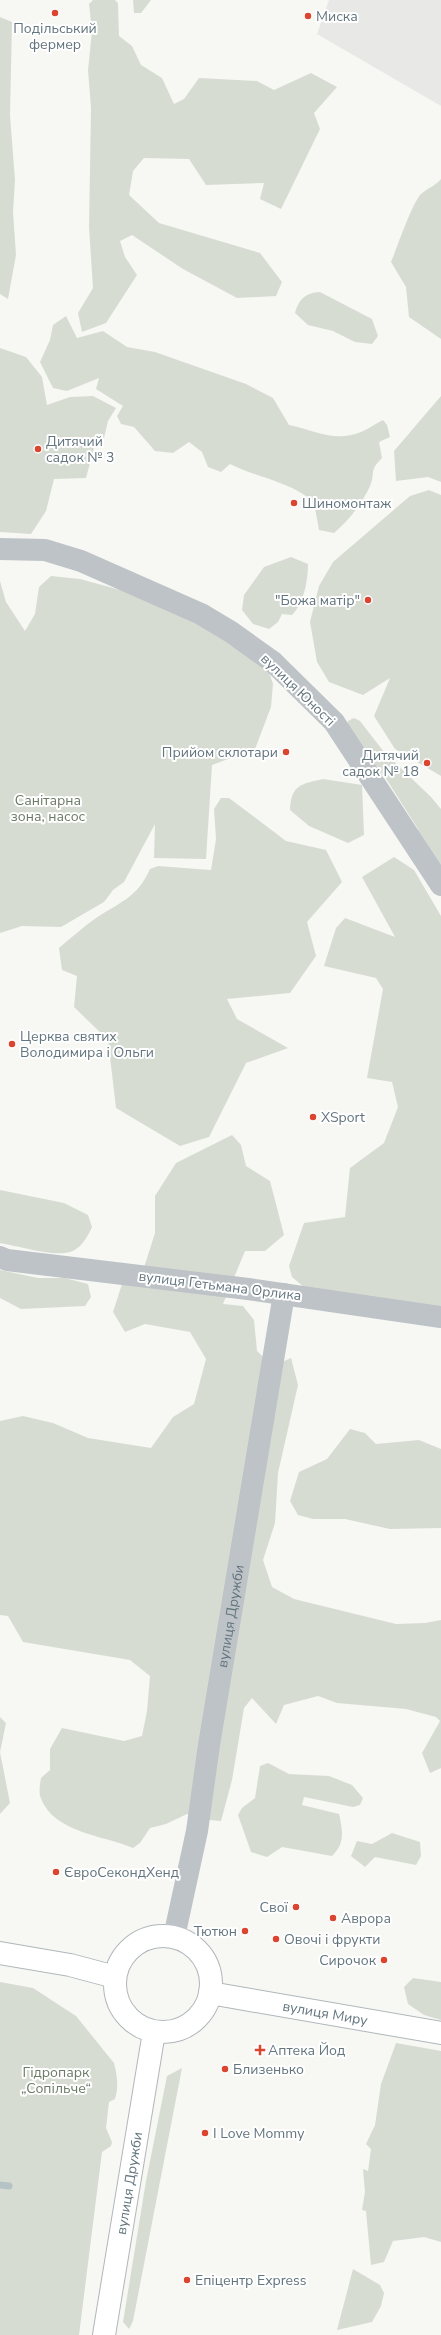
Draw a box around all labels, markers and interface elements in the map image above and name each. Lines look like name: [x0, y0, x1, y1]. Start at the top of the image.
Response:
place label: Миска: [316, 7, 358, 26]
marker: Подільський фермер: [50, 8, 60, 18]
marker: Миска: [303, 11, 313, 21]
place label: Подільський фермер: [13, 19, 97, 54]
place label: Дитячий садок № 3: [46, 432, 114, 467]
marker: Дитячий садок № 3: [33, 444, 43, 454]
place label: Шиномонтаж: [302, 494, 391, 513]
marker: Шиномонтаж: [289, 498, 299, 508]
place label: "Божа матір": [275, 591, 360, 610]
marker: "Божа матір": [363, 595, 373, 605]
street label: вулиця Юності: [257, 650, 339, 730]
place label: Прийом склотари: [162, 743, 278, 762]
place label: Дитячий садок № 18: [342, 746, 419, 781]
marker: Прийом склотари: [281, 747, 291, 757]
marker: Дитячий садок № 18: [422, 758, 432, 768]
park label: Санітарна зона, насос: [11, 791, 86, 826]
place label: Церква святих Володимира і Ольги: [20, 1027, 154, 1062]
marker: Церква святих Володимира і Ольги: [7, 1039, 17, 1049]
place label: XSport: [321, 1108, 365, 1127]
marker: XSport: [308, 1112, 318, 1122]
street label: вулиця Гетьмана Орлика: [138, 1267, 302, 1305]
street label: вулиця Дружби: [213, 1563, 248, 1669]
place label: ЄвроСекондХенд: [64, 1863, 179, 1882]
marker: ЄвроСекондХенд: [51, 1867, 61, 1877]
place label: Свої: [260, 1898, 289, 1917]
marker: Свої: [291, 1902, 301, 1912]
place label: Аврора: [341, 1909, 391, 1928]
marker: Аврора: [328, 1913, 338, 1923]
place label: Тютюн: [194, 1922, 237, 1941]
marker: Тютюн: [240, 1926, 250, 1936]
place label: Овочі і фрукти: [284, 1930, 380, 1949]
marker: Овочі і фрукти: [271, 1934, 281, 1944]
place label: Сирочок: [319, 1951, 377, 1970]
marker: Сирочок: [379, 1955, 389, 1965]
street label: вулиця Миру: [281, 1996, 370, 2030]
place label: Аптека Йод: [268, 2041, 345, 2060]
marker: Аптека Йод: [255, 2045, 265, 2055]
place label: Близенько: [233, 2060, 304, 2079]
park label: Гідропарк „Сопільче“: [21, 2063, 91, 2098]
marker: Близенько: [220, 2064, 230, 2074]
place label: I Love Mommy: [213, 2124, 305, 2143]
marker: I Love Mommy: [200, 2128, 210, 2138]
street label: вулиця Дружби: [111, 2130, 147, 2236]
place label: Епіцентр Express: [195, 2271, 307, 2290]
marker: Епіцентр Express: [182, 2275, 192, 2285]

